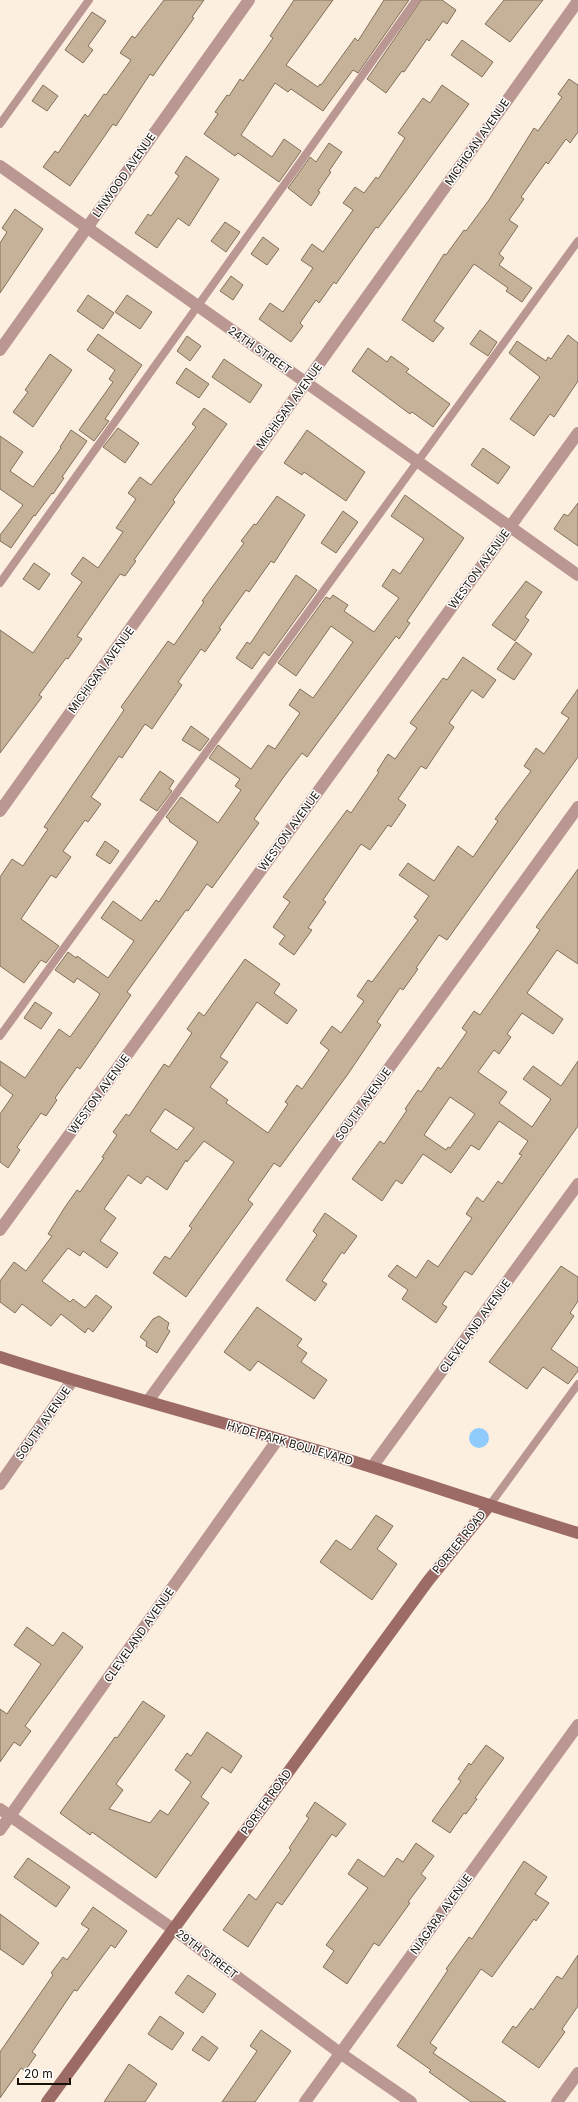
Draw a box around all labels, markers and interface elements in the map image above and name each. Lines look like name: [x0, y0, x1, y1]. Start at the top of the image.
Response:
street label: MICHIGAN AVENUE: [442, 96, 512, 188]
street label: LINWOOD AVENUE: [90, 130, 158, 220]
street label: 24TH STREET: [226, 323, 294, 377]
street label: MICHIGAN AVENUE: [253, 360, 325, 452]
street label: WESTON AVENUE: [445, 526, 513, 612]
street label: MICHIGAN AVENUE: [65, 624, 137, 716]
street label: WESTON AVENUE: [255, 788, 323, 874]
street label: WESTON AVENUE: [65, 1051, 133, 1137]
street label: SOUTH AVENUE: [332, 1065, 394, 1143]
street label: CLEVELAND AVENUE: [436, 1276, 514, 1376]
street label: SOUTH AVENUE: [13, 1384, 73, 1462]
street label: HYDE PARK BOULEVARD: [225, 1418, 355, 1468]
street label: PORTER ROAD: [429, 1508, 489, 1576]
street label: CLEVELAND AVENUE: [101, 1585, 177, 1685]
street label: PORTER ROAD: [238, 1767, 294, 1837]
street label: NIAGARA AVENUE: [407, 1871, 475, 1957]
street label: 29TH STREET: [173, 1926, 241, 1982]
scale bar: [18, 2060, 70, 2086]
text: 20 m: [24, 2066, 53, 2081]

